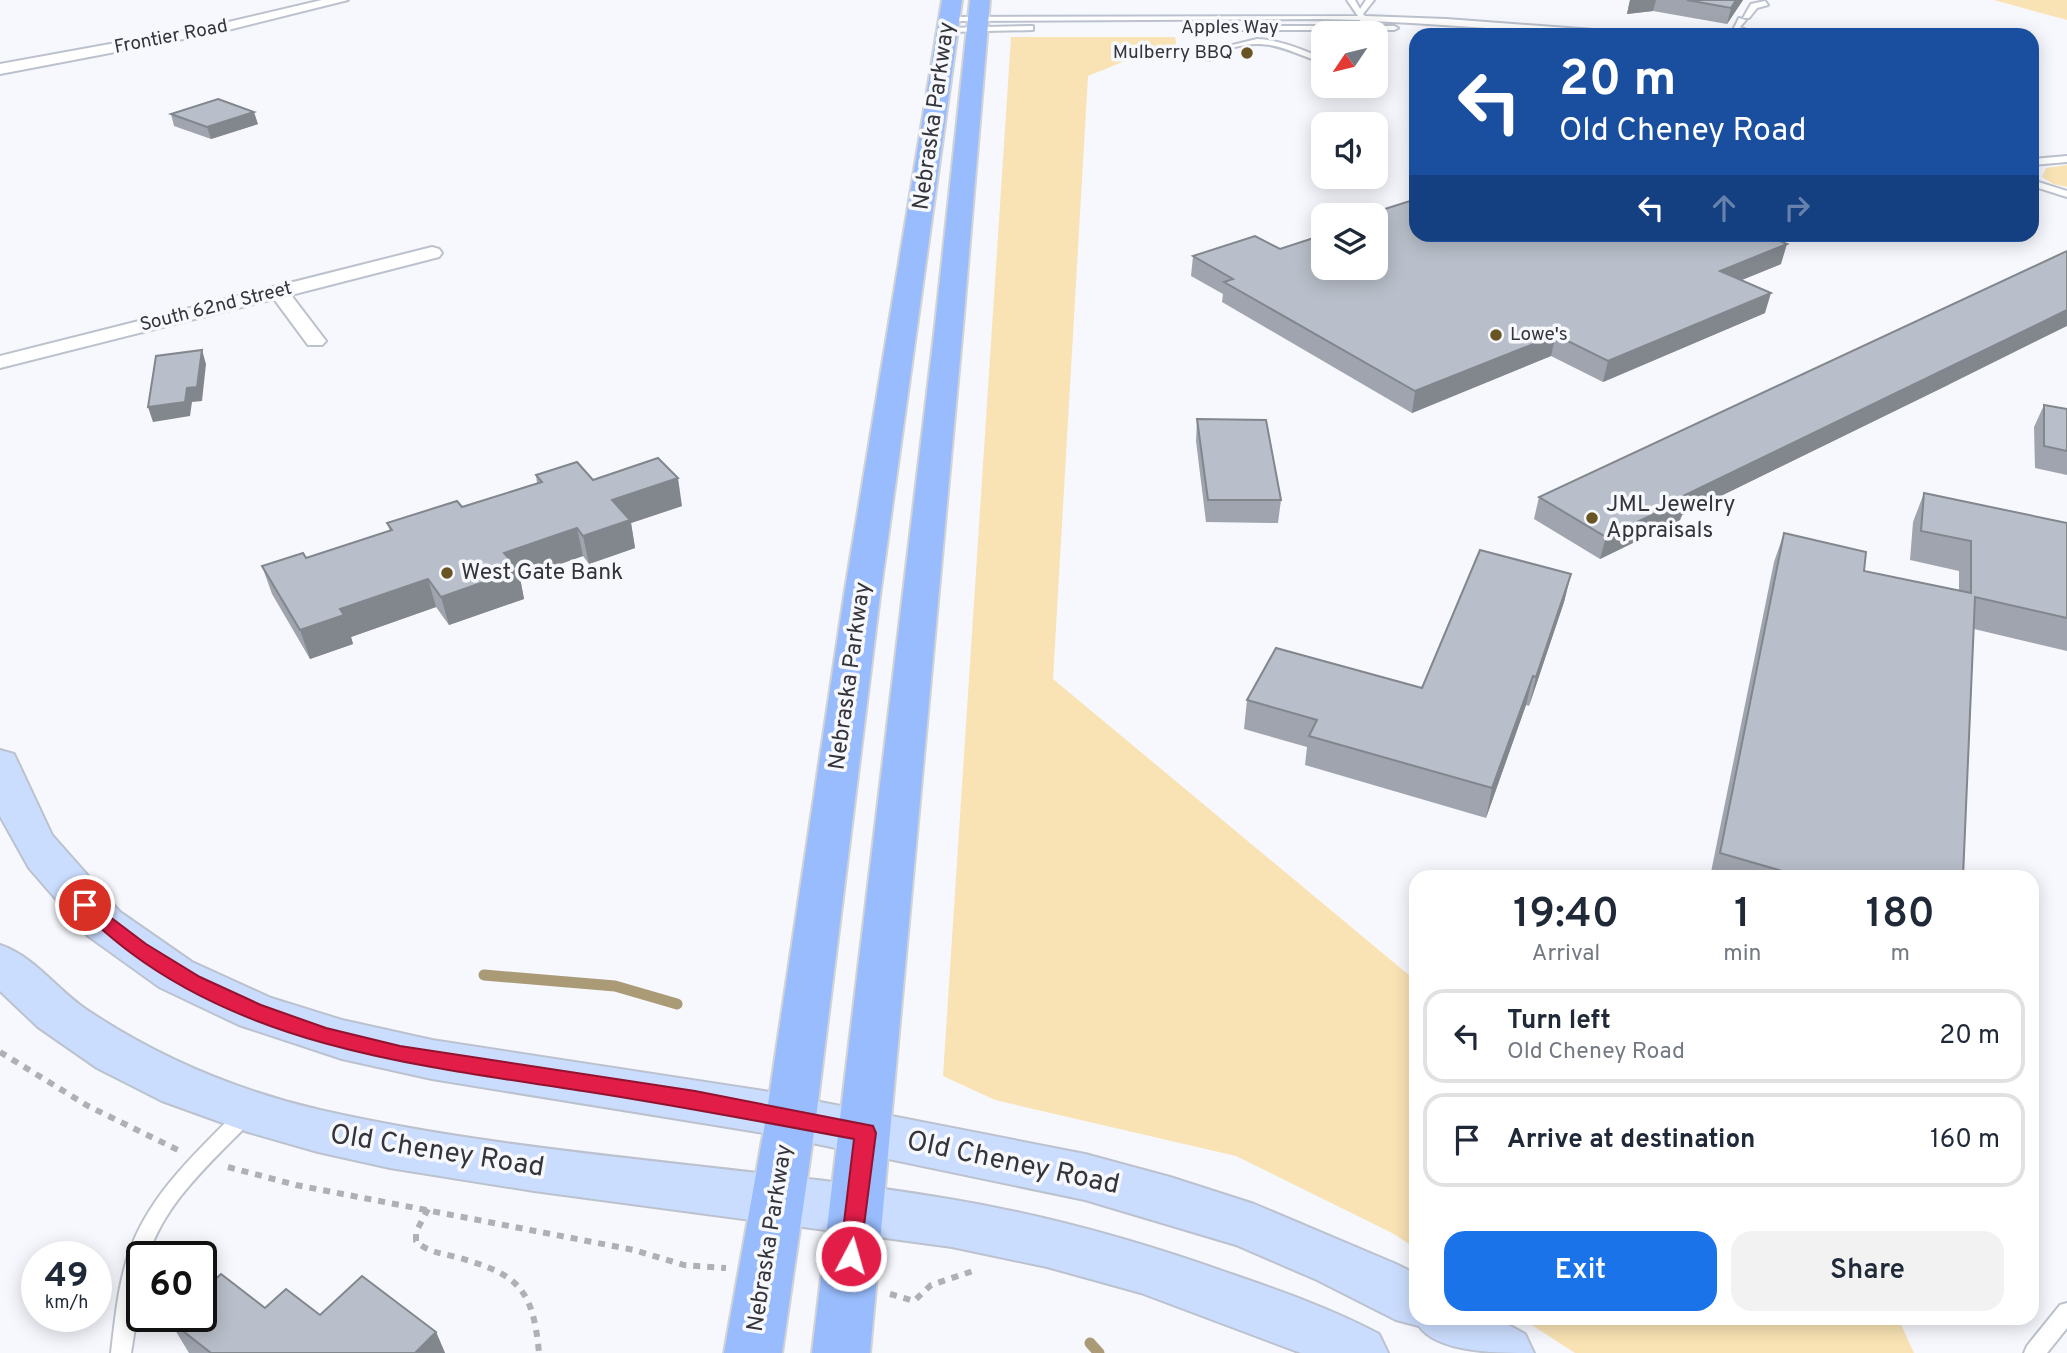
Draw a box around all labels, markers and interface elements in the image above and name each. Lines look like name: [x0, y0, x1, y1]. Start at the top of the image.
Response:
street label: Frontier Road: [112, 14, 230, 60]
street label: Apples Way: [1181, 16, 1279, 40]
street label: Nebraska Parkway: [907, 20, 963, 212]
north arrow: [1311, 21, 1388, 98]
map controls: [1311, 21, 1388, 280]
place label: Mulberry BBQ: [1113, 41, 1233, 65]
marker: Mulberry BBQ: [1239, 45, 1255, 61]
text: 20 m: [1559, 51, 1676, 113]
icon: left: [1444, 56, 1535, 147]
button: sound: [1311, 112, 1388, 189]
text: Old Cheney Road: [1559, 112, 1807, 152]
icon: left: [1632, 189, 1670, 227]
icon: ahead: [1705, 189, 1743, 227]
icon: right: [1778, 189, 1816, 227]
button: layers: [1311, 203, 1388, 280]
street label: South 62nd Street: [138, 277, 294, 337]
place label: Lowe's: [1510, 323, 1568, 347]
marker: Lowe's: [1488, 327, 1504, 343]
place label: JML Jewelry Appraisals: [1606, 491, 1735, 546]
marker: JML Jewelry Appraisals: [1584, 510, 1600, 526]
place label: West Gate Bank: [461, 559, 623, 588]
marker: West Gate Bank: [439, 565, 455, 581]
street label: Nebraska Parkway: [823, 580, 879, 772]
pin: [55, 875, 115, 935]
icon: arrive: [66, 886, 104, 924]
text: 19:40: [1513, 889, 1619, 942]
text: 1: [1734, 889, 1751, 942]
text: 180: [1866, 889, 1935, 942]
text: Arrival: [1532, 940, 1600, 969]
text: min: [1723, 940, 1761, 969]
text: m: [1890, 940, 1910, 969]
text: Turn left: [1507, 1005, 1611, 1038]
icon: left: [1448, 1017, 1486, 1055]
text: 20 m: [1939, 1020, 2000, 1053]
text: Old Cheney Road: [1507, 1038, 1685, 1067]
street label: Old Cheney Road: [327, 1117, 547, 1187]
icon: arrive: [1448, 1121, 1486, 1159]
street label: Old Cheney Road: [903, 1124, 1123, 1204]
text: Arrive at destination: [1507, 1124, 1755, 1157]
text: 160 m: [1930, 1124, 2000, 1157]
street label: Nebraska Parkway: [742, 1142, 800, 1334]
position arrow: [814, 1219, 888, 1293]
button: Exit: [1444, 1231, 1717, 1311]
button: Share: [1731, 1231, 2004, 1311]
speed limit sign: 60: [126, 1241, 217, 1332]
text: 49: [44, 1255, 89, 1299]
text: km/h: [45, 1292, 88, 1315]

